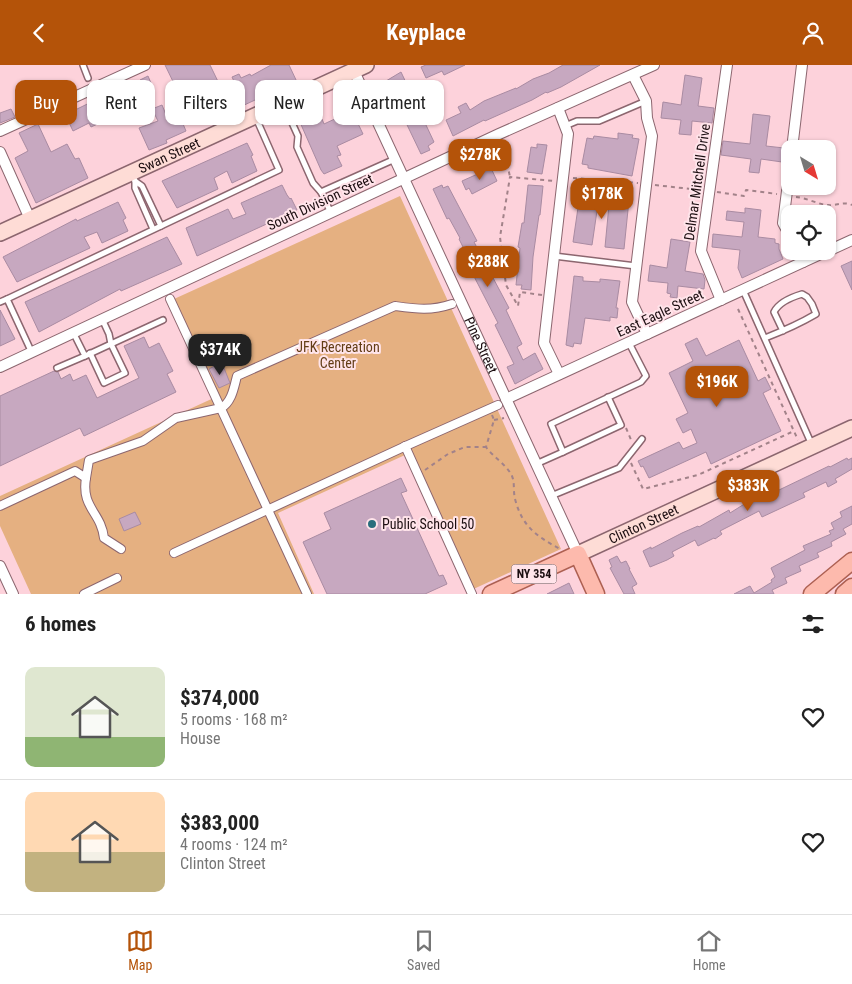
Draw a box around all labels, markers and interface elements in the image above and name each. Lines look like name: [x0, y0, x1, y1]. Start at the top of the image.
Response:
icon: back: [25, 19, 53, 47]
icon: person: [799, 19, 827, 47]
text: Keyplace: [386, 20, 466, 45]
chip: Buy: [15, 80, 77, 125]
chip: Rent: [87, 80, 155, 125]
chip: Filters: [165, 80, 245, 125]
chip: New: [255, 80, 323, 125]
chip: Apartment: [333, 80, 444, 125]
street label: Delmar Mitchell Drive: [681, 122, 713, 241]
street label: Swan Street: [136, 134, 202, 176]
pin: $278K: [445, 139, 515, 181]
north arrow: [781, 140, 836, 195]
map controls: [781, 140, 836, 260]
text: $278K: [459, 145, 501, 164]
street label: South Division Street: [264, 170, 376, 234]
pin: $178K: [567, 177, 637, 220]
text: $178K: [581, 184, 623, 203]
button: locate: [781, 205, 836, 260]
pin: $288K: [453, 245, 523, 288]
text: $288K: [467, 252, 509, 271]
street label: East Eagle Street: [614, 286, 706, 340]
street label: Pine Street: [461, 314, 501, 376]
pin: $374K: [185, 333, 255, 376]
park label: JFK Recreation Center: [296, 339, 380, 371]
text: $374K: [199, 340, 241, 359]
pin: $196K: [682, 365, 752, 408]
text: $196K: [696, 372, 738, 391]
pin: $383K: [713, 469, 783, 512]
text: $383K: [727, 476, 769, 495]
street label: Clinton Street: [606, 501, 681, 547]
place label: Public School 50: [382, 516, 474, 532]
marker: Public School 50: [366, 518, 378, 530]
road number: NY 354: [512, 564, 556, 583]
icon: filters: [799, 610, 827, 638]
text: 6 homes: [25, 612, 96, 636]
text: $374,000: [180, 686, 259, 710]
icon: home: [65, 687, 125, 747]
icon: heart: [799, 703, 827, 731]
text: 5 rooms · 168 m²: [180, 710, 288, 729]
text: House: [180, 729, 220, 748]
text: $383,000: [180, 811, 259, 835]
icon: home: [65, 812, 125, 872]
icon: heart: [799, 828, 827, 856]
text: 4 rooms · 124 m²: [180, 835, 288, 854]
text: Clinton Street: [180, 854, 266, 873]
tab: Map: [126, 927, 154, 973]
tab: Saved: [407, 927, 440, 973]
tab: Home: [693, 927, 726, 973]

